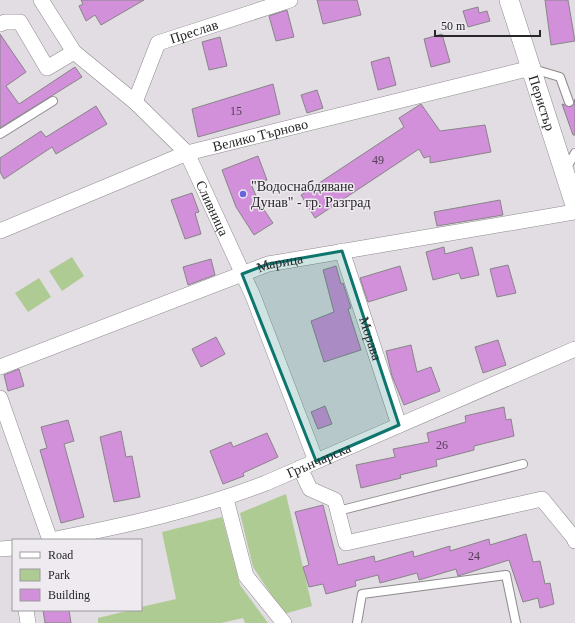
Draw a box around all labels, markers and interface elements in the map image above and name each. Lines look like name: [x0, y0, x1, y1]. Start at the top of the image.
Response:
scale bar: [435, 12, 540, 38]
street label: Преслав: [168, 16, 220, 46]
text: 50 m: [441, 19, 466, 33]
street label: Перистър: [526, 73, 558, 132]
house number: 15: [230, 104, 242, 118]
street label: Велико Търново: [211, 116, 309, 154]
house number: 49: [372, 153, 384, 167]
street label: Сливница: [193, 178, 232, 239]
place label: "Водоснабдяване Дунав" - гр. Разград: [251, 179, 371, 210]
marker: "Водоснабдяване Дунав" - гр. Разград: [238, 189, 248, 199]
street label: Марица: [255, 251, 305, 275]
street label: Морава: [357, 315, 385, 363]
house number: 26: [436, 438, 448, 452]
street label: Грънчарска: [284, 439, 354, 481]
legend: [12, 539, 142, 611]
text: Road: [48, 548, 73, 562]
house number: 24: [468, 549, 480, 563]
text: Park: [48, 568, 70, 582]
text: Building: [48, 588, 90, 602]

